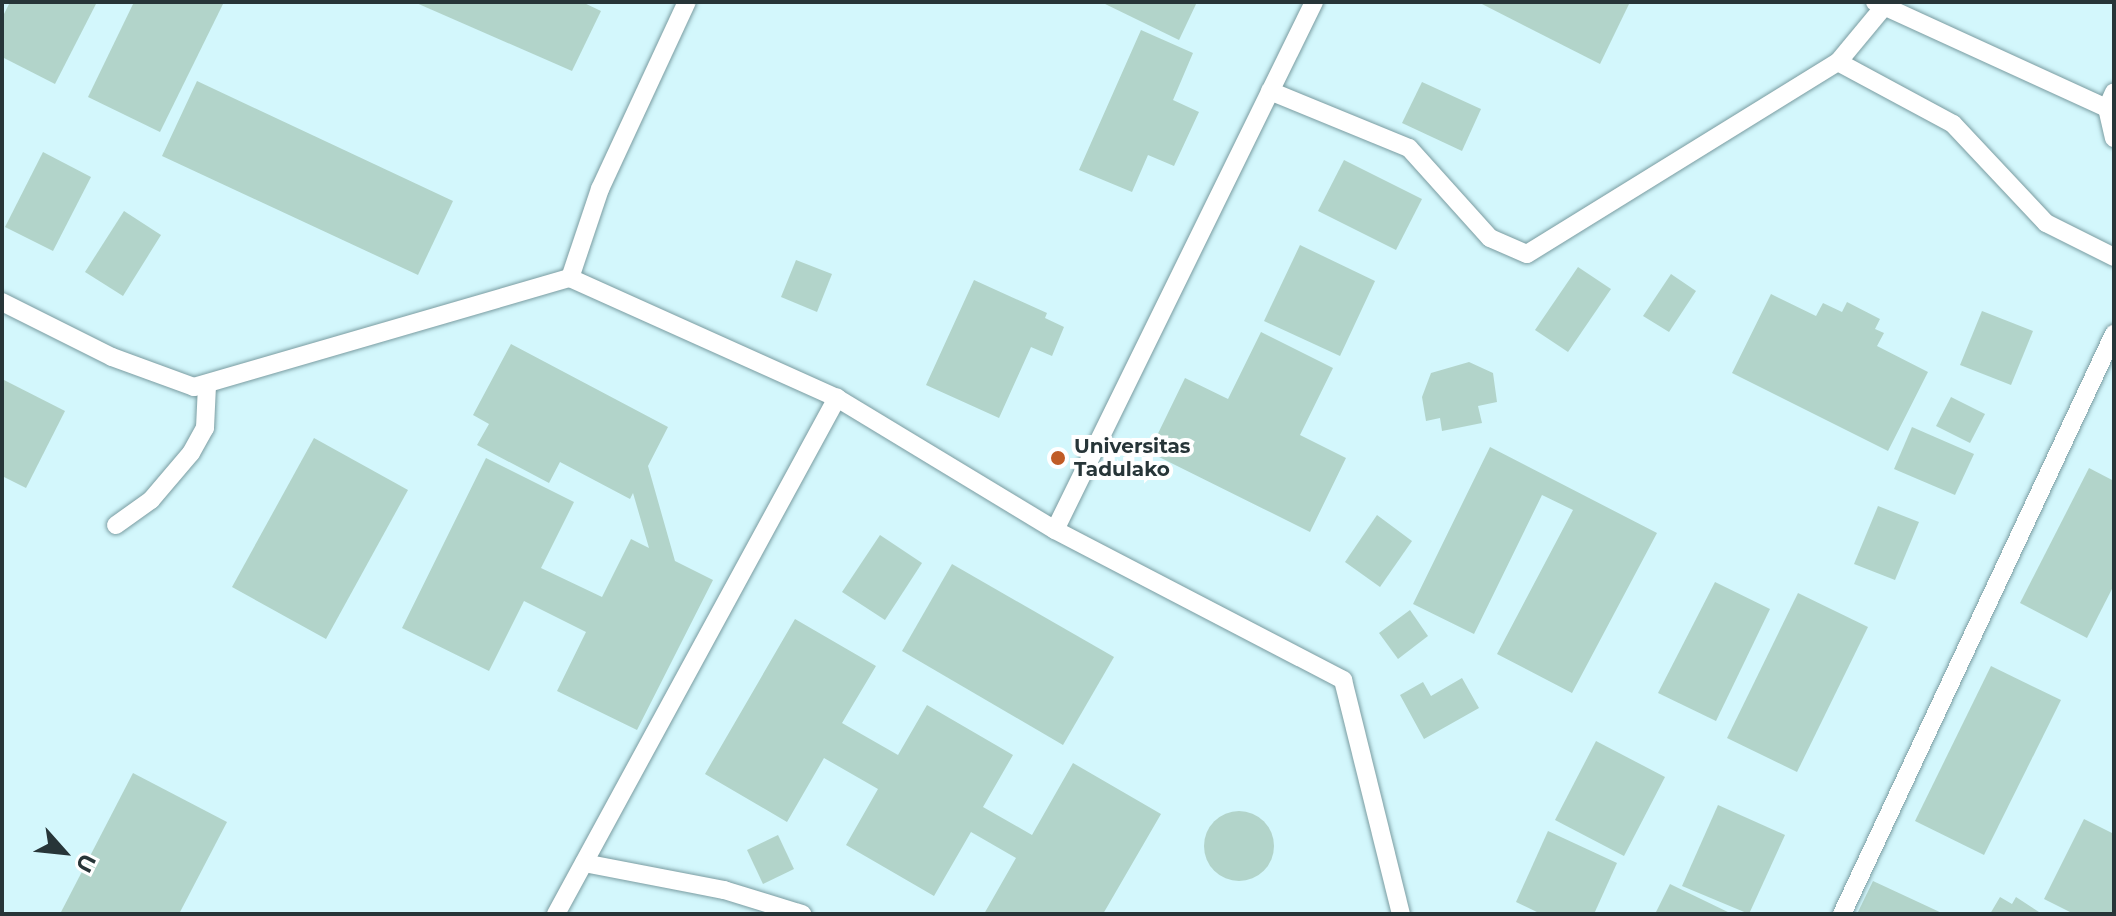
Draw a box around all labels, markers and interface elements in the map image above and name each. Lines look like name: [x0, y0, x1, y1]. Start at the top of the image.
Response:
place label: Universitas Tadulako: [1074, 434, 1190, 481]
marker: Universitas Tadulako: [1049, 449, 1067, 467]
north arrow: [24, 812, 104, 892]
text: U: [70, 849, 102, 877]

